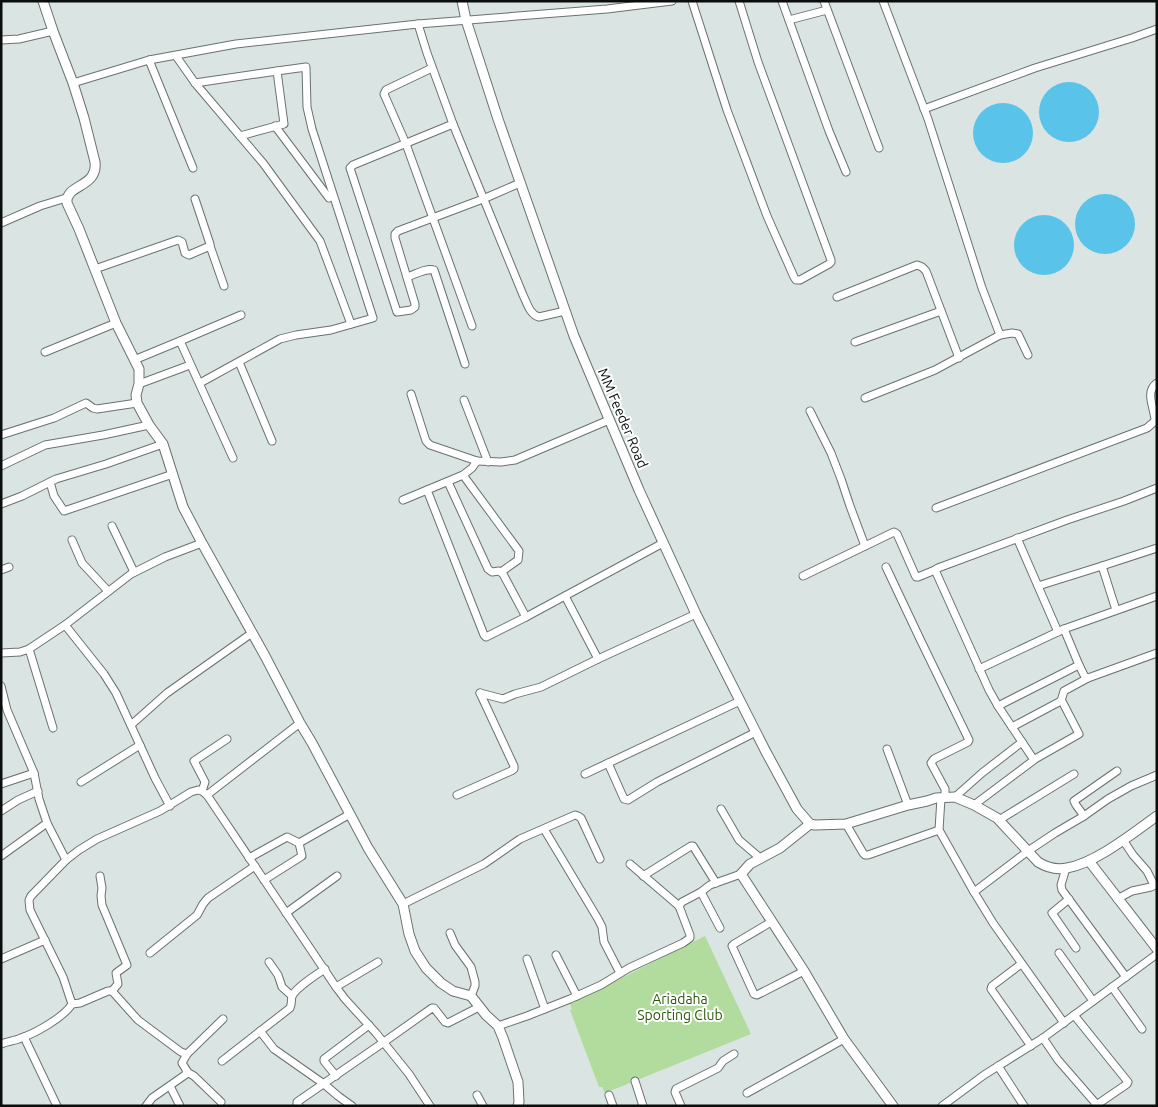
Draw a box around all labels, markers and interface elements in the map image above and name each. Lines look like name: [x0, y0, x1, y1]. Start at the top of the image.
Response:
street label: MM Feeder Road: [595, 366, 651, 470]
park label: Ariadaha Sporting Club: [637, 991, 723, 1023]

